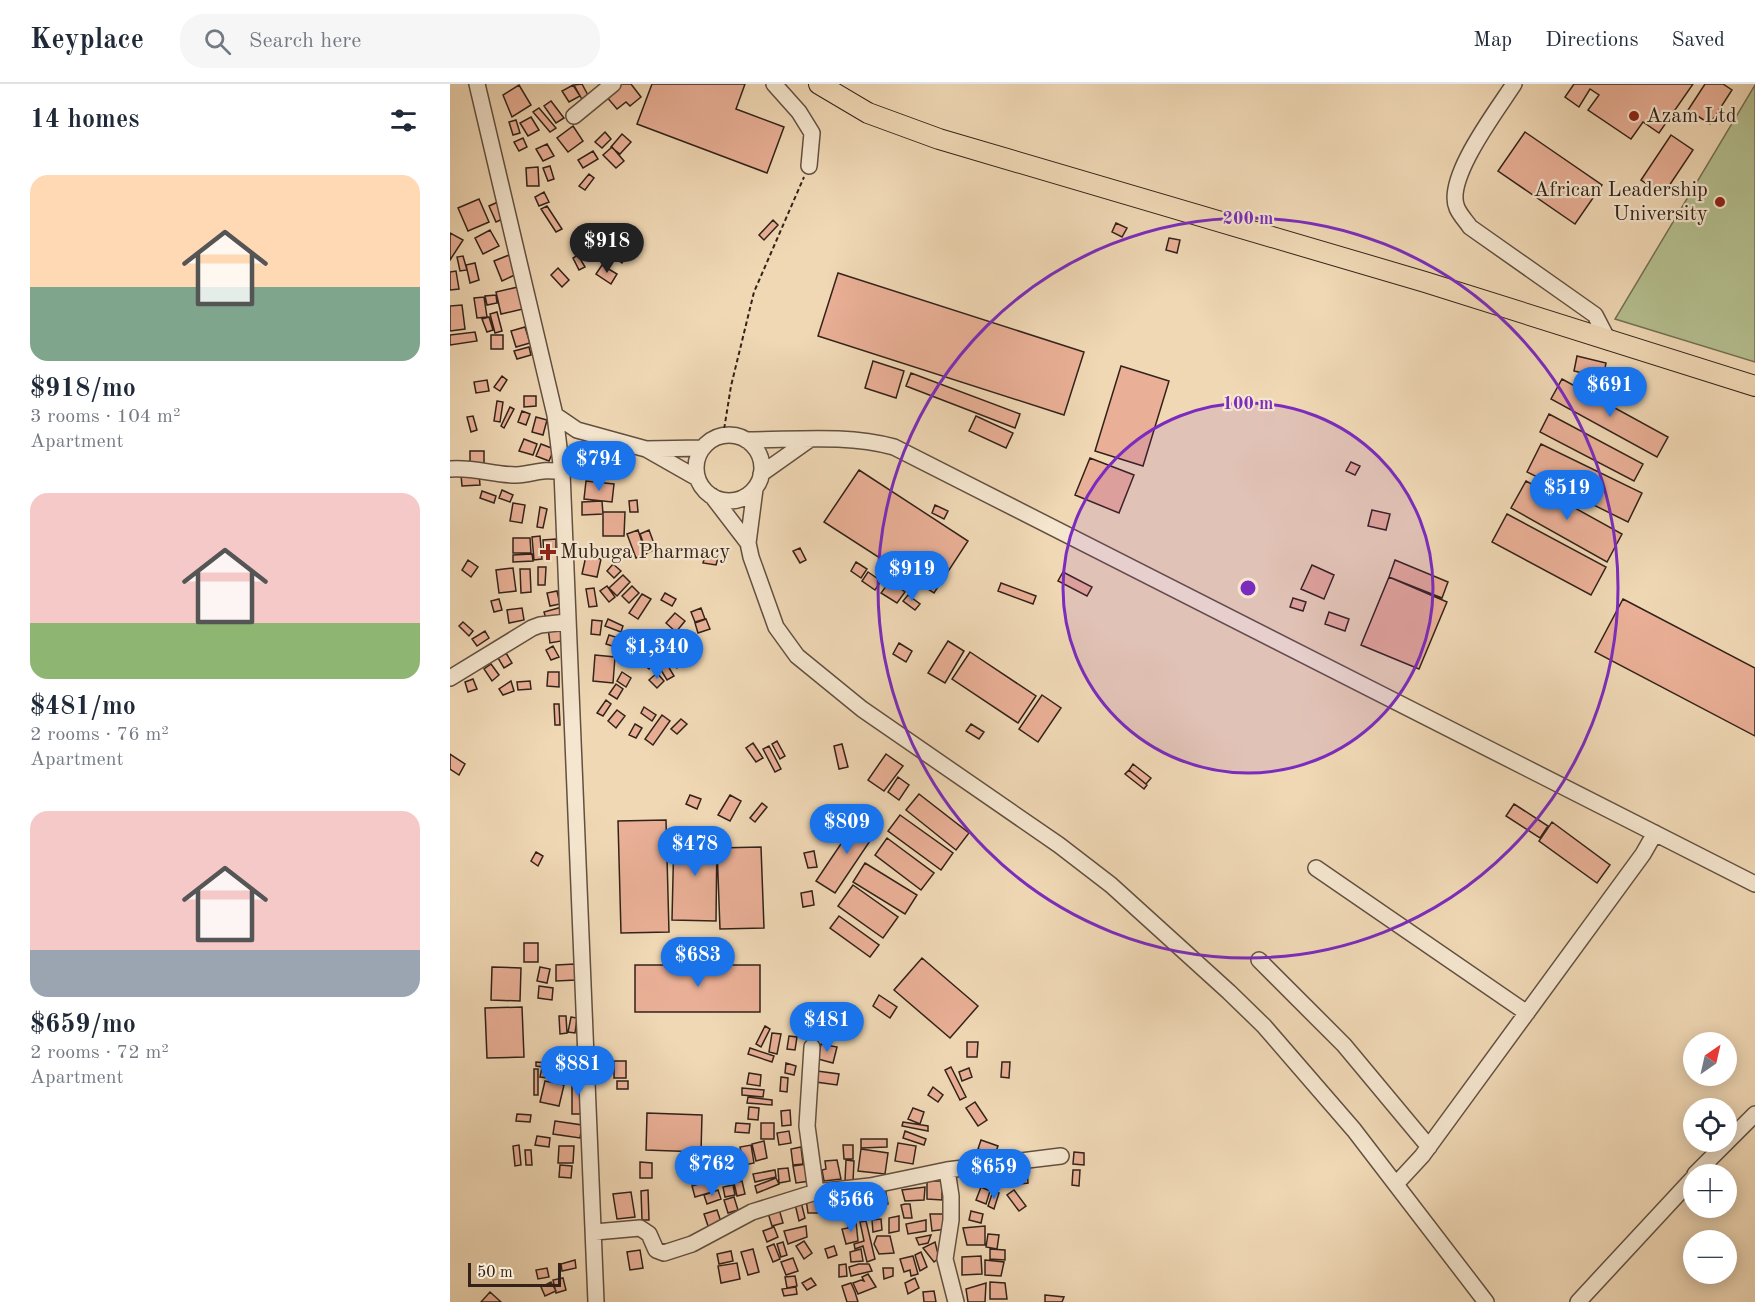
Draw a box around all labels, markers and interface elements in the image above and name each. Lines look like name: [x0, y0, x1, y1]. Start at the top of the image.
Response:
search box: [180, 14, 600, 68]
icon: search: [201, 25, 234, 58]
text: Keyplace: [30, 27, 144, 55]
text: Search here: [249, 30, 361, 52]
text: Map: [1473, 30, 1512, 51]
text: Directions: [1545, 30, 1639, 51]
text: Saved: [1672, 30, 1725, 51]
icon: filters: [387, 104, 420, 137]
place label: Azam Ltd: [1646, 106, 1737, 127]
text: 14 homes: [30, 107, 139, 133]
marker: Azam Ltd: [1627, 109, 1641, 123]
place label: African Leadership University: [1534, 180, 1708, 225]
marker: African Leadership University: [1713, 195, 1727, 209]
text: 200 m: [1223, 210, 1273, 228]
icon: home: [171, 214, 279, 322]
pin: $918: [571, 223, 643, 274]
text: $918: [584, 232, 630, 252]
pin: $691: [1574, 367, 1646, 418]
text: $918/mo: [30, 376, 136, 402]
text: $691: [1587, 376, 1633, 396]
text: 100 m: [1223, 395, 1273, 413]
text: 3 rooms · 104 m²: [30, 407, 180, 427]
text: Apartment: [30, 432, 124, 452]
pin: $794: [563, 441, 635, 492]
text: $794: [576, 450, 622, 470]
pin: $519: [1531, 470, 1603, 521]
text: $519: [1544, 479, 1590, 499]
icon: home: [171, 532, 279, 640]
place label: Mubuga Pharmacy: [560, 542, 730, 563]
marker: Mubuga Pharmacy: [541, 545, 555, 559]
pin: $919: [876, 551, 948, 602]
text: $919: [889, 560, 935, 580]
centre of rings: [1238, 578, 1258, 598]
pin: $1,340: [608, 629, 706, 680]
text: $1,340: [625, 638, 689, 658]
text: $481/mo: [30, 694, 136, 720]
text: 2 rooms · 76 m²: [30, 725, 169, 745]
text: Apartment: [30, 750, 124, 770]
pin: $809: [811, 804, 883, 855]
text: $809: [824, 813, 870, 833]
pin: $478: [659, 826, 731, 877]
text: $478: [672, 835, 718, 855]
icon: home: [171, 850, 279, 958]
pin: $683: [662, 937, 734, 988]
text: $683: [675, 946, 721, 966]
pin: $481: [791, 1002, 863, 1053]
text: $481: [804, 1011, 850, 1031]
text: $659/mo: [30, 1012, 136, 1038]
north arrow: [1683, 1032, 1737, 1086]
map controls: [1683, 1032, 1737, 1284]
text: 2 rooms · 72 m²: [30, 1043, 169, 1063]
pin: $881: [542, 1046, 614, 1097]
text: $881: [555, 1055, 601, 1075]
text: Apartment: [30, 1068, 124, 1088]
button: locate: [1683, 1098, 1737, 1152]
pin: $762: [676, 1146, 748, 1197]
pin: $659: [958, 1149, 1030, 1200]
text: $762: [689, 1155, 735, 1175]
text: $659: [971, 1158, 1017, 1178]
button: +: [1683, 1164, 1737, 1218]
pin: $566: [815, 1182, 887, 1233]
text: $566: [828, 1191, 874, 1211]
button: −: [1683, 1230, 1737, 1284]
scale bar: [468, 1260, 561, 1288]
text: 50 m: [477, 1265, 513, 1281]

